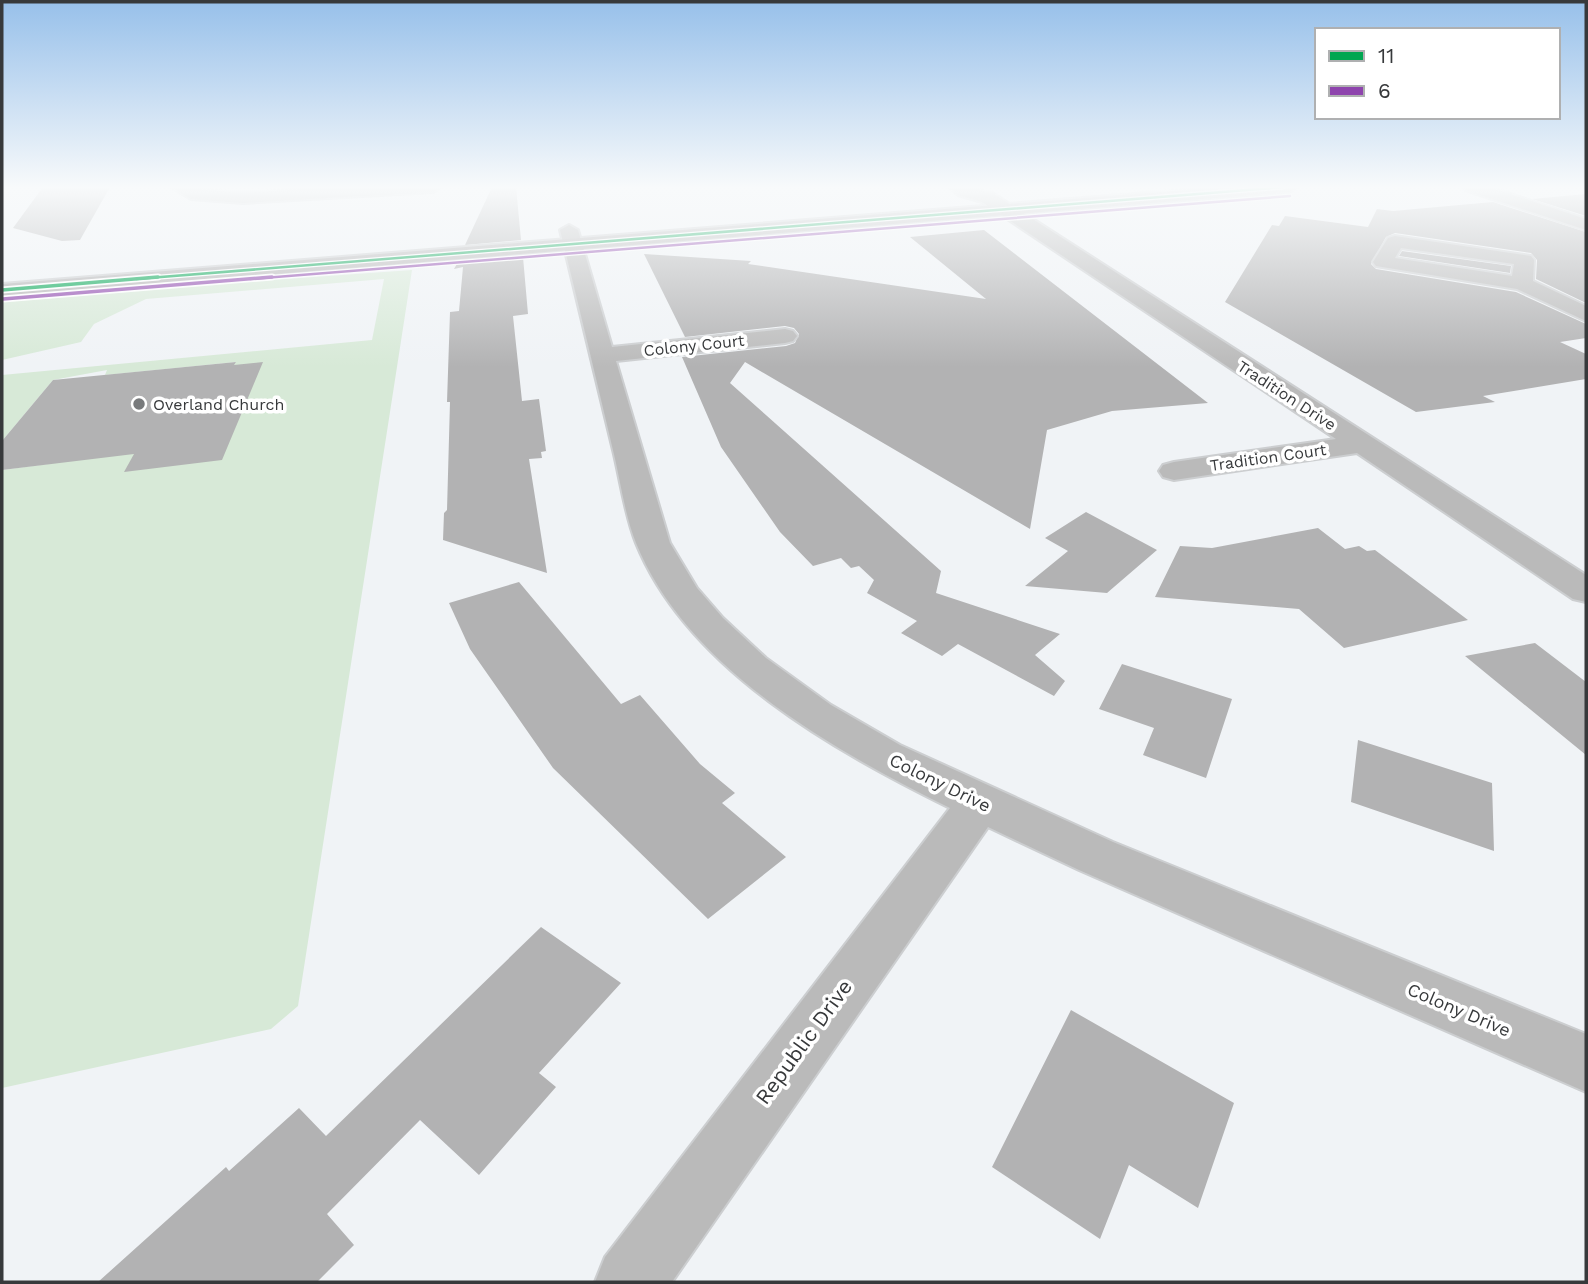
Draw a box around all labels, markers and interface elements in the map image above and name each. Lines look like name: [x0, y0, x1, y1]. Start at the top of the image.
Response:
legend: [1315, 28, 1560, 119]
text: 11: [1378, 43, 1394, 68]
text: 6: [1378, 78, 1391, 103]
street label: Colony Court: [643, 331, 746, 360]
street label: Tradition Drive: [1234, 356, 1340, 434]
place label: Overland Church: [153, 395, 284, 414]
marker: Overland Church: [131, 396, 147, 412]
street label: Tradition Court: [1209, 440, 1328, 475]
street label: Colony Drive: [886, 749, 994, 816]
street label: Republic Drive: [750, 974, 857, 1109]
street label: Colony Drive: [1404, 978, 1514, 1041]

